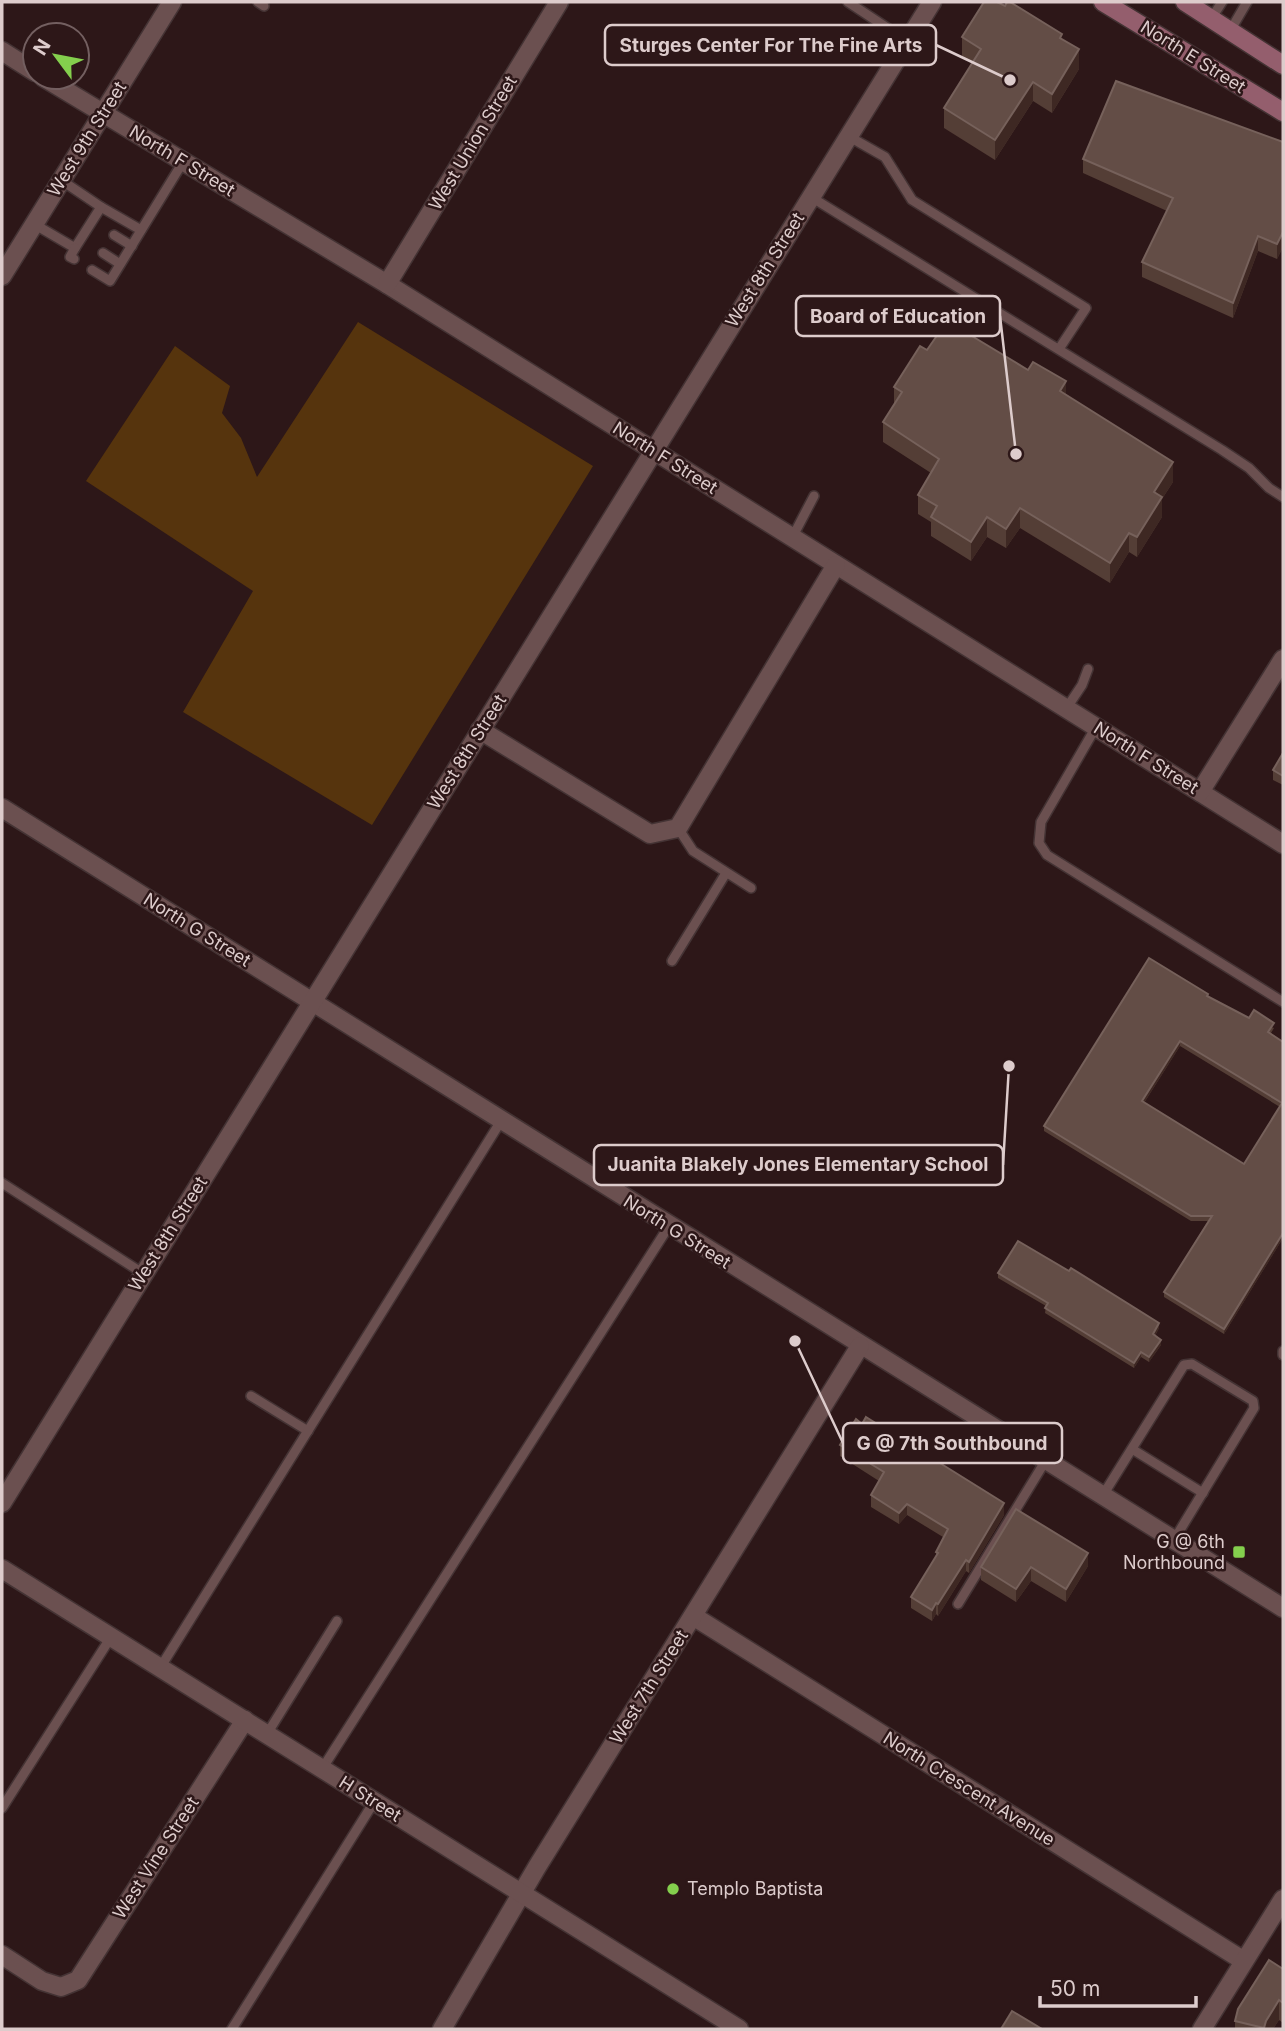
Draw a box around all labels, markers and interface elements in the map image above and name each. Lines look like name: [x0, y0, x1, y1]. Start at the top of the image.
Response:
street label: North E Street: [1137, 16, 1250, 97]
north arrow: [21, 21, 91, 91]
callout: Sturges Center For The Fine Arts: [605, 25, 936, 65]
text: Sturges Center For The Fine Arts: [619, 34, 923, 57]
text: N: [28, 35, 56, 59]
street label: West Union Street: [424, 71, 521, 214]
street label: West 9th Street: [43, 77, 130, 200]
street label: North F Street: [126, 121, 239, 200]
street label: West 8th Street: [721, 208, 808, 331]
callout: Board of Education: [796, 296, 1000, 336]
text: Board of Education: [810, 305, 986, 328]
street label: North F Street: [609, 417, 722, 498]
street label: West 8th Street: [423, 690, 510, 813]
street label: North F Street: [1090, 717, 1203, 798]
street label: North G Street: [140, 888, 255, 971]
callout: Juanita Blakely Jones Elementary School: [594, 1145, 1003, 1185]
text: Juanita Blakely Jones Elementary School: [608, 1153, 988, 1176]
street label: West 8th Street: [124, 1172, 211, 1295]
street label: North G Street: [620, 1190, 735, 1273]
callout: G @ 7th Southbound: [843, 1423, 1062, 1463]
text: G @ 7th Southbound: [857, 1432, 1047, 1455]
place label: G @ 6th Northbound: [1123, 1531, 1225, 1573]
marker: G @ 6th Northbound: [1231, 1544, 1247, 1560]
street label: West 7th Street: [605, 1626, 692, 1748]
street label: North Crescent Avenue: [880, 1727, 1059, 1850]
street label: H Street: [335, 1771, 405, 1826]
street label: West Vine Street: [108, 1793, 203, 1923]
place label: Templo Baptista: [687, 1878, 823, 1899]
marker: Templo Baptista: [665, 1881, 681, 1897]
scale bar: [1040, 1965, 1196, 2009]
text: 50 m: [1050, 1976, 1100, 2001]

